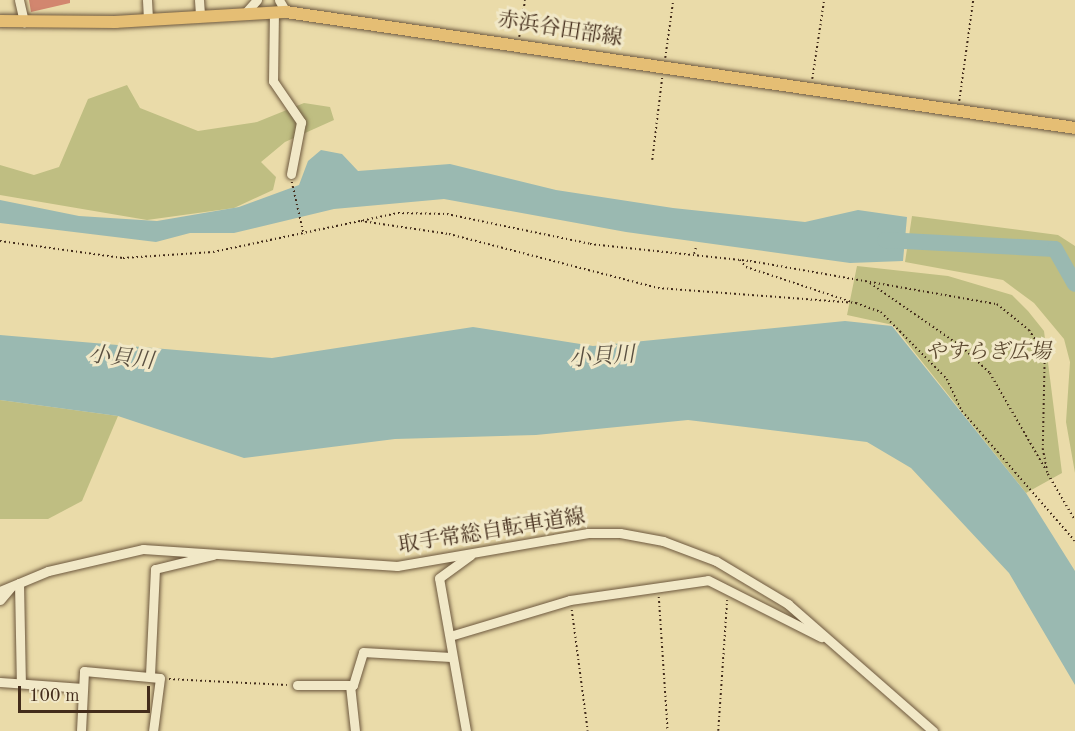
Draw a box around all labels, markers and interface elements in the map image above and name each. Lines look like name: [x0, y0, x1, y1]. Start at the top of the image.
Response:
street label: 赤浜谷田部線: [496, 8, 624, 52]
park label: やすらぎ広場: [925, 340, 1051, 366]
water label: 小貝川: [87, 342, 155, 376]
water label: 小貝川: [568, 343, 636, 373]
street label: 取手常総自転車道線: [397, 505, 587, 559]
scale bar: [21, 674, 153, 712]
text: 100 m: [29, 687, 80, 705]

